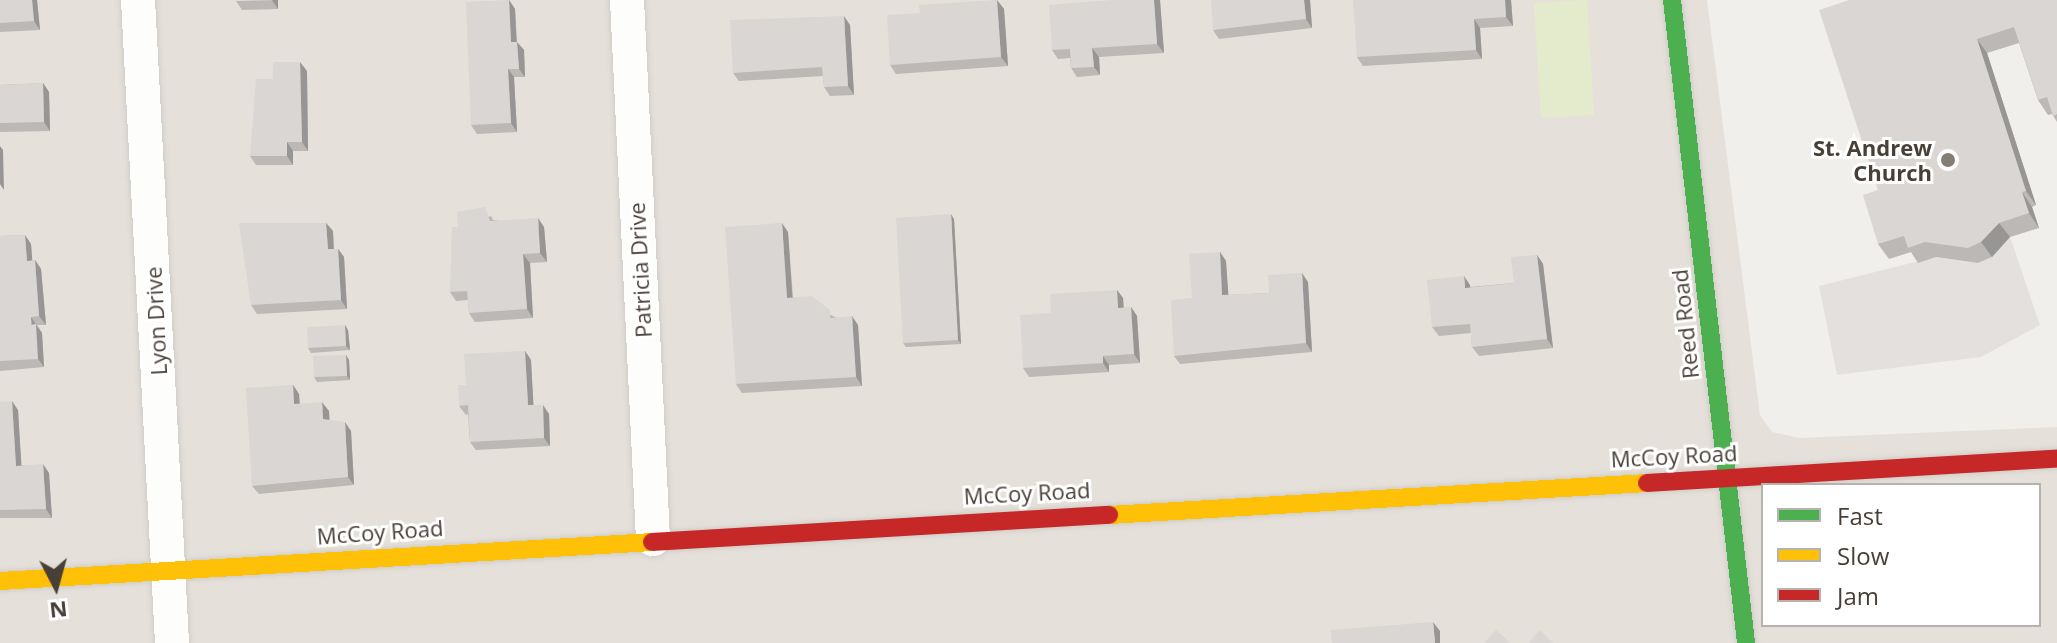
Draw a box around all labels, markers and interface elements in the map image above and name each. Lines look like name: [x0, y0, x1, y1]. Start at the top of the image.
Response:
place label: St. Andrew Church: [1813, 134, 1932, 186]
marker: St. Andrew Church: [1939, 151, 1957, 169]
street label: Patricia Drive: [623, 202, 657, 338]
street label: Lyon Drive: [140, 266, 172, 376]
street label: Reed Road: [1666, 268, 1704, 380]
street label: McCoy Road: [1610, 440, 1738, 472]
street label: McCoy Road: [963, 477, 1091, 509]
legend: [1761, 483, 2041, 627]
text: Fast: [1837, 499, 1883, 532]
street label: McCoy Road: [316, 514, 444, 550]
text: Slow: [1837, 539, 1889, 572]
north arrow: [16, 547, 96, 627]
text: Jam: [1837, 579, 1879, 612]
text: N: [48, 595, 69, 627]

